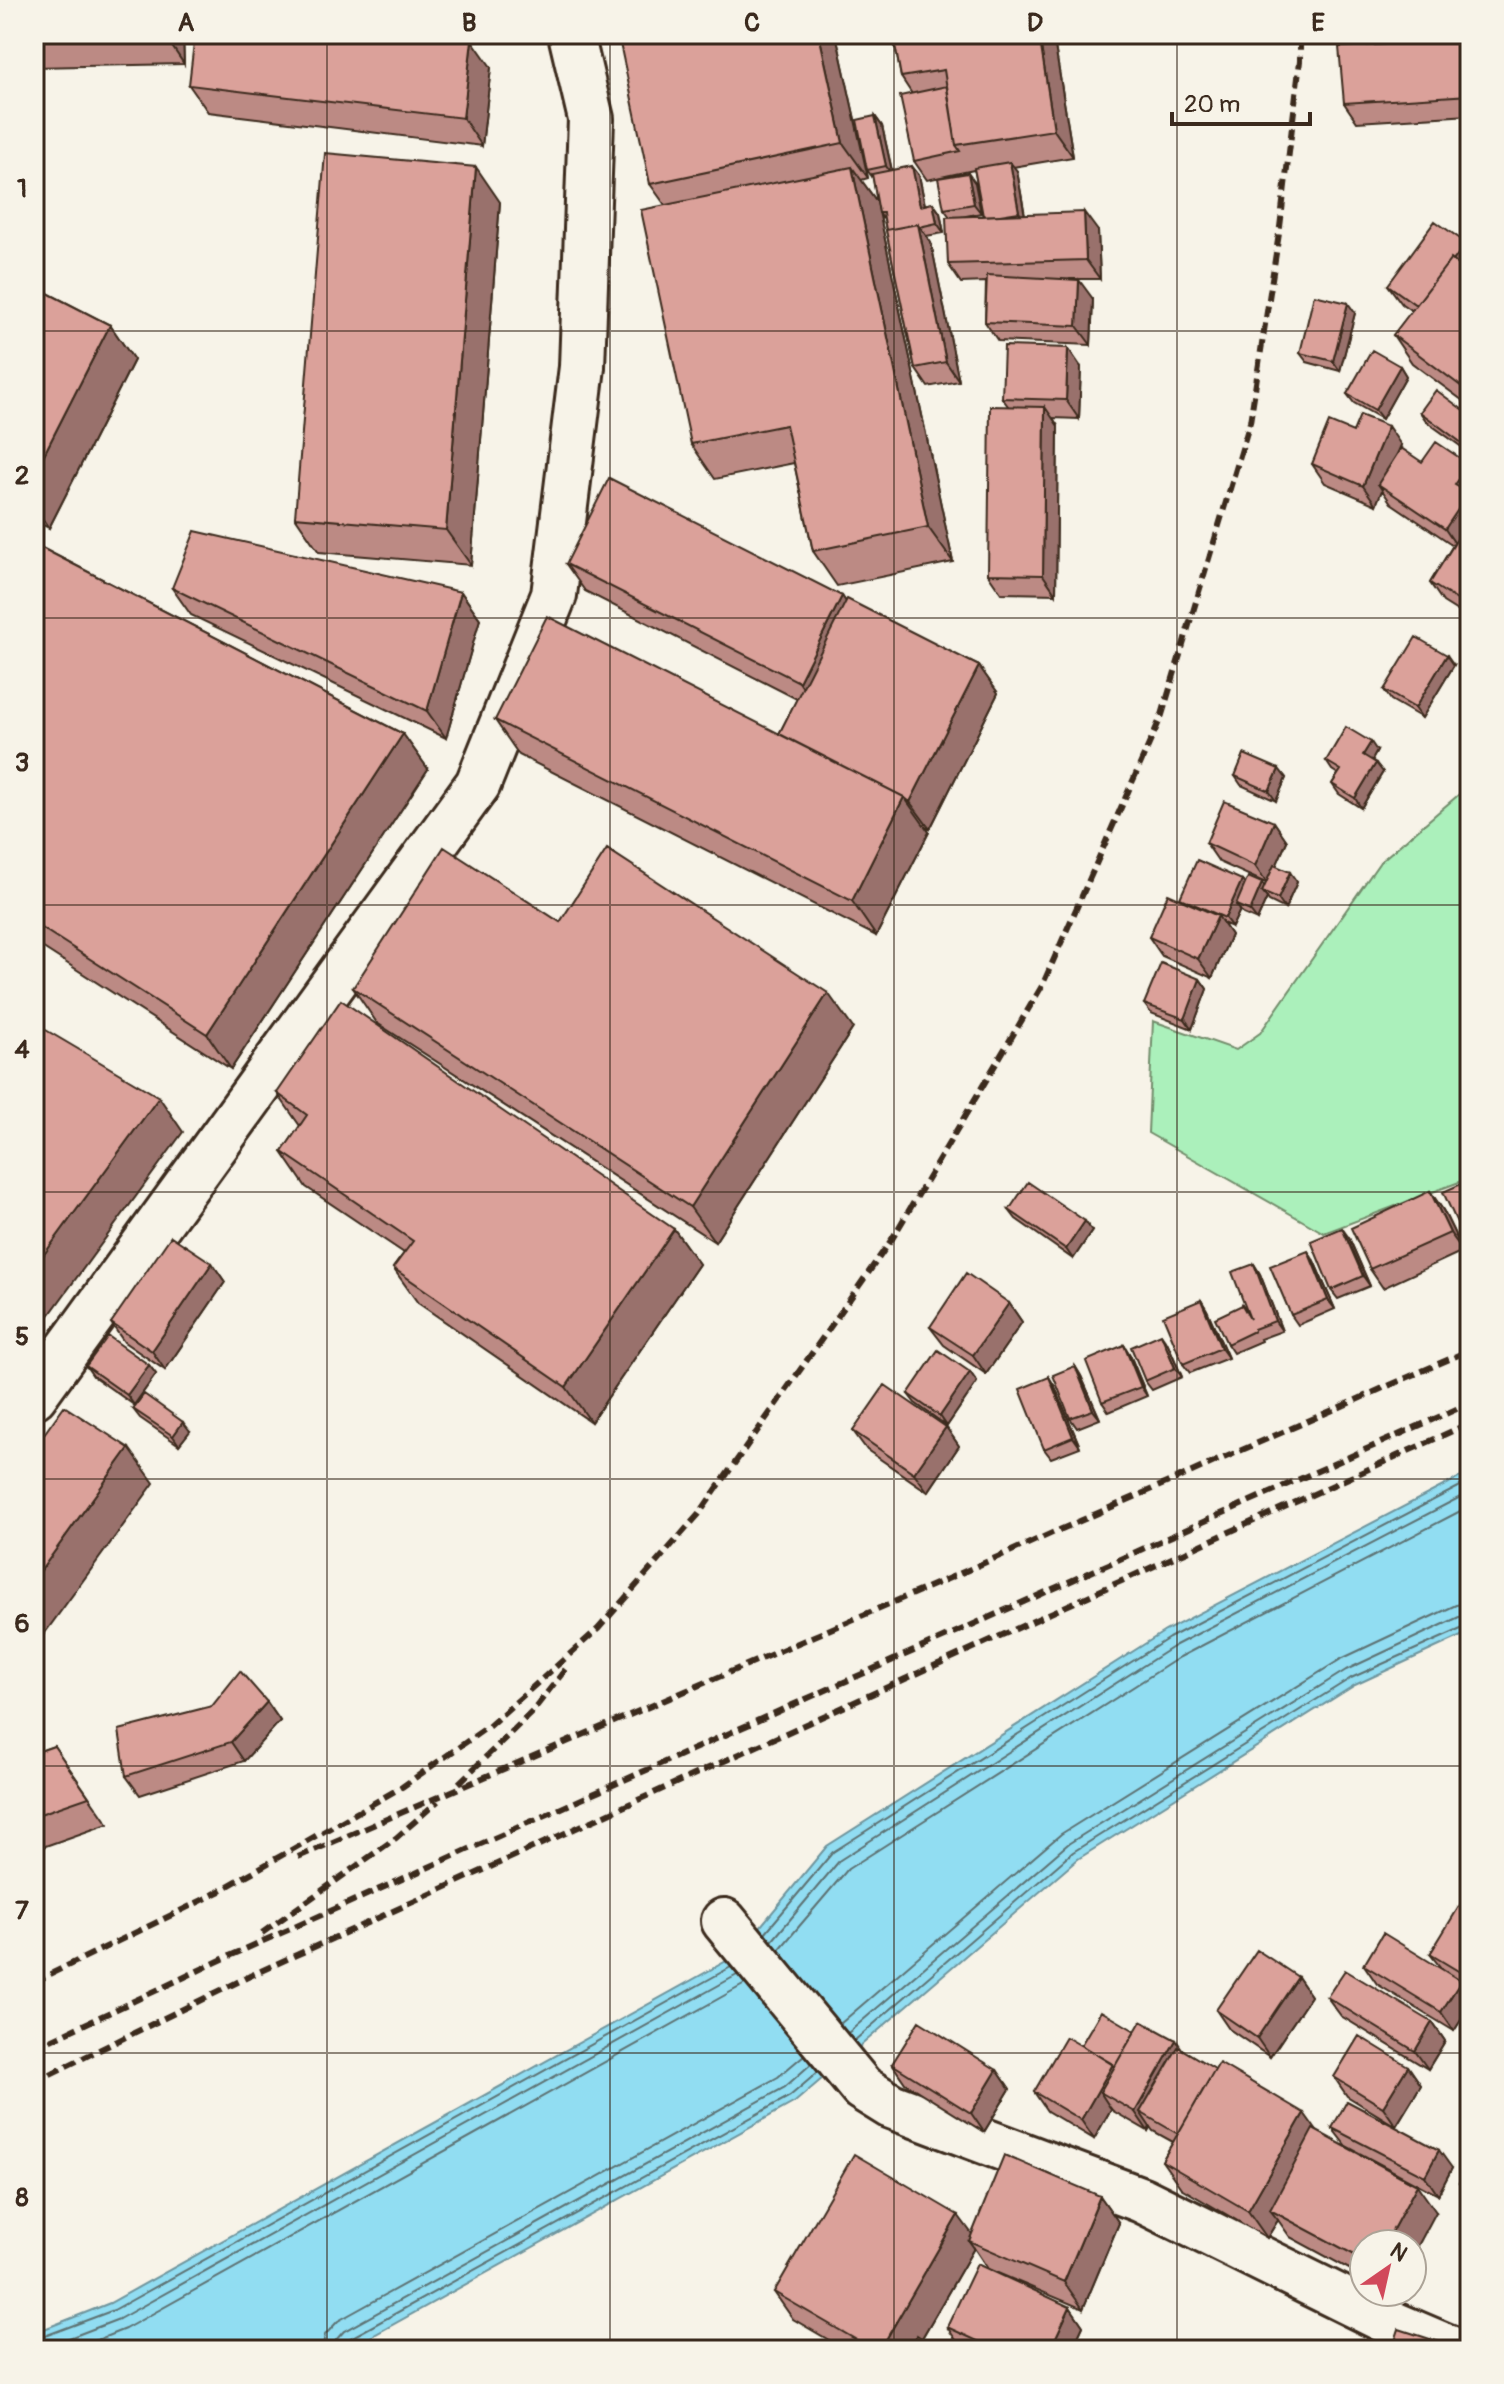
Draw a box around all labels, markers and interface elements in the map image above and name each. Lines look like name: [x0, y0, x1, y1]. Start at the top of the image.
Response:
text: A: [178, 7, 195, 39]
text: B: [462, 7, 476, 39]
text: C: [744, 7, 760, 39]
text: D: [1027, 7, 1043, 39]
text: E: [1311, 7, 1325, 39]
scale bar: [1172, 76, 1310, 126]
text: 20 m: [1184, 90, 1240, 119]
text: 1: [17, 173, 27, 205]
text: 2: [15, 460, 29, 492]
text: 3: [15, 747, 29, 779]
text: 4: [14, 1034, 30, 1066]
text: 5: [15, 1321, 29, 1353]
text: 6: [14, 1608, 30, 1640]
text: 7: [15, 1895, 29, 1927]
text: 8: [15, 2182, 29, 2214]
north arrow: [1348, 2228, 1428, 2308]
text: N: [1385, 2236, 1413, 2268]

